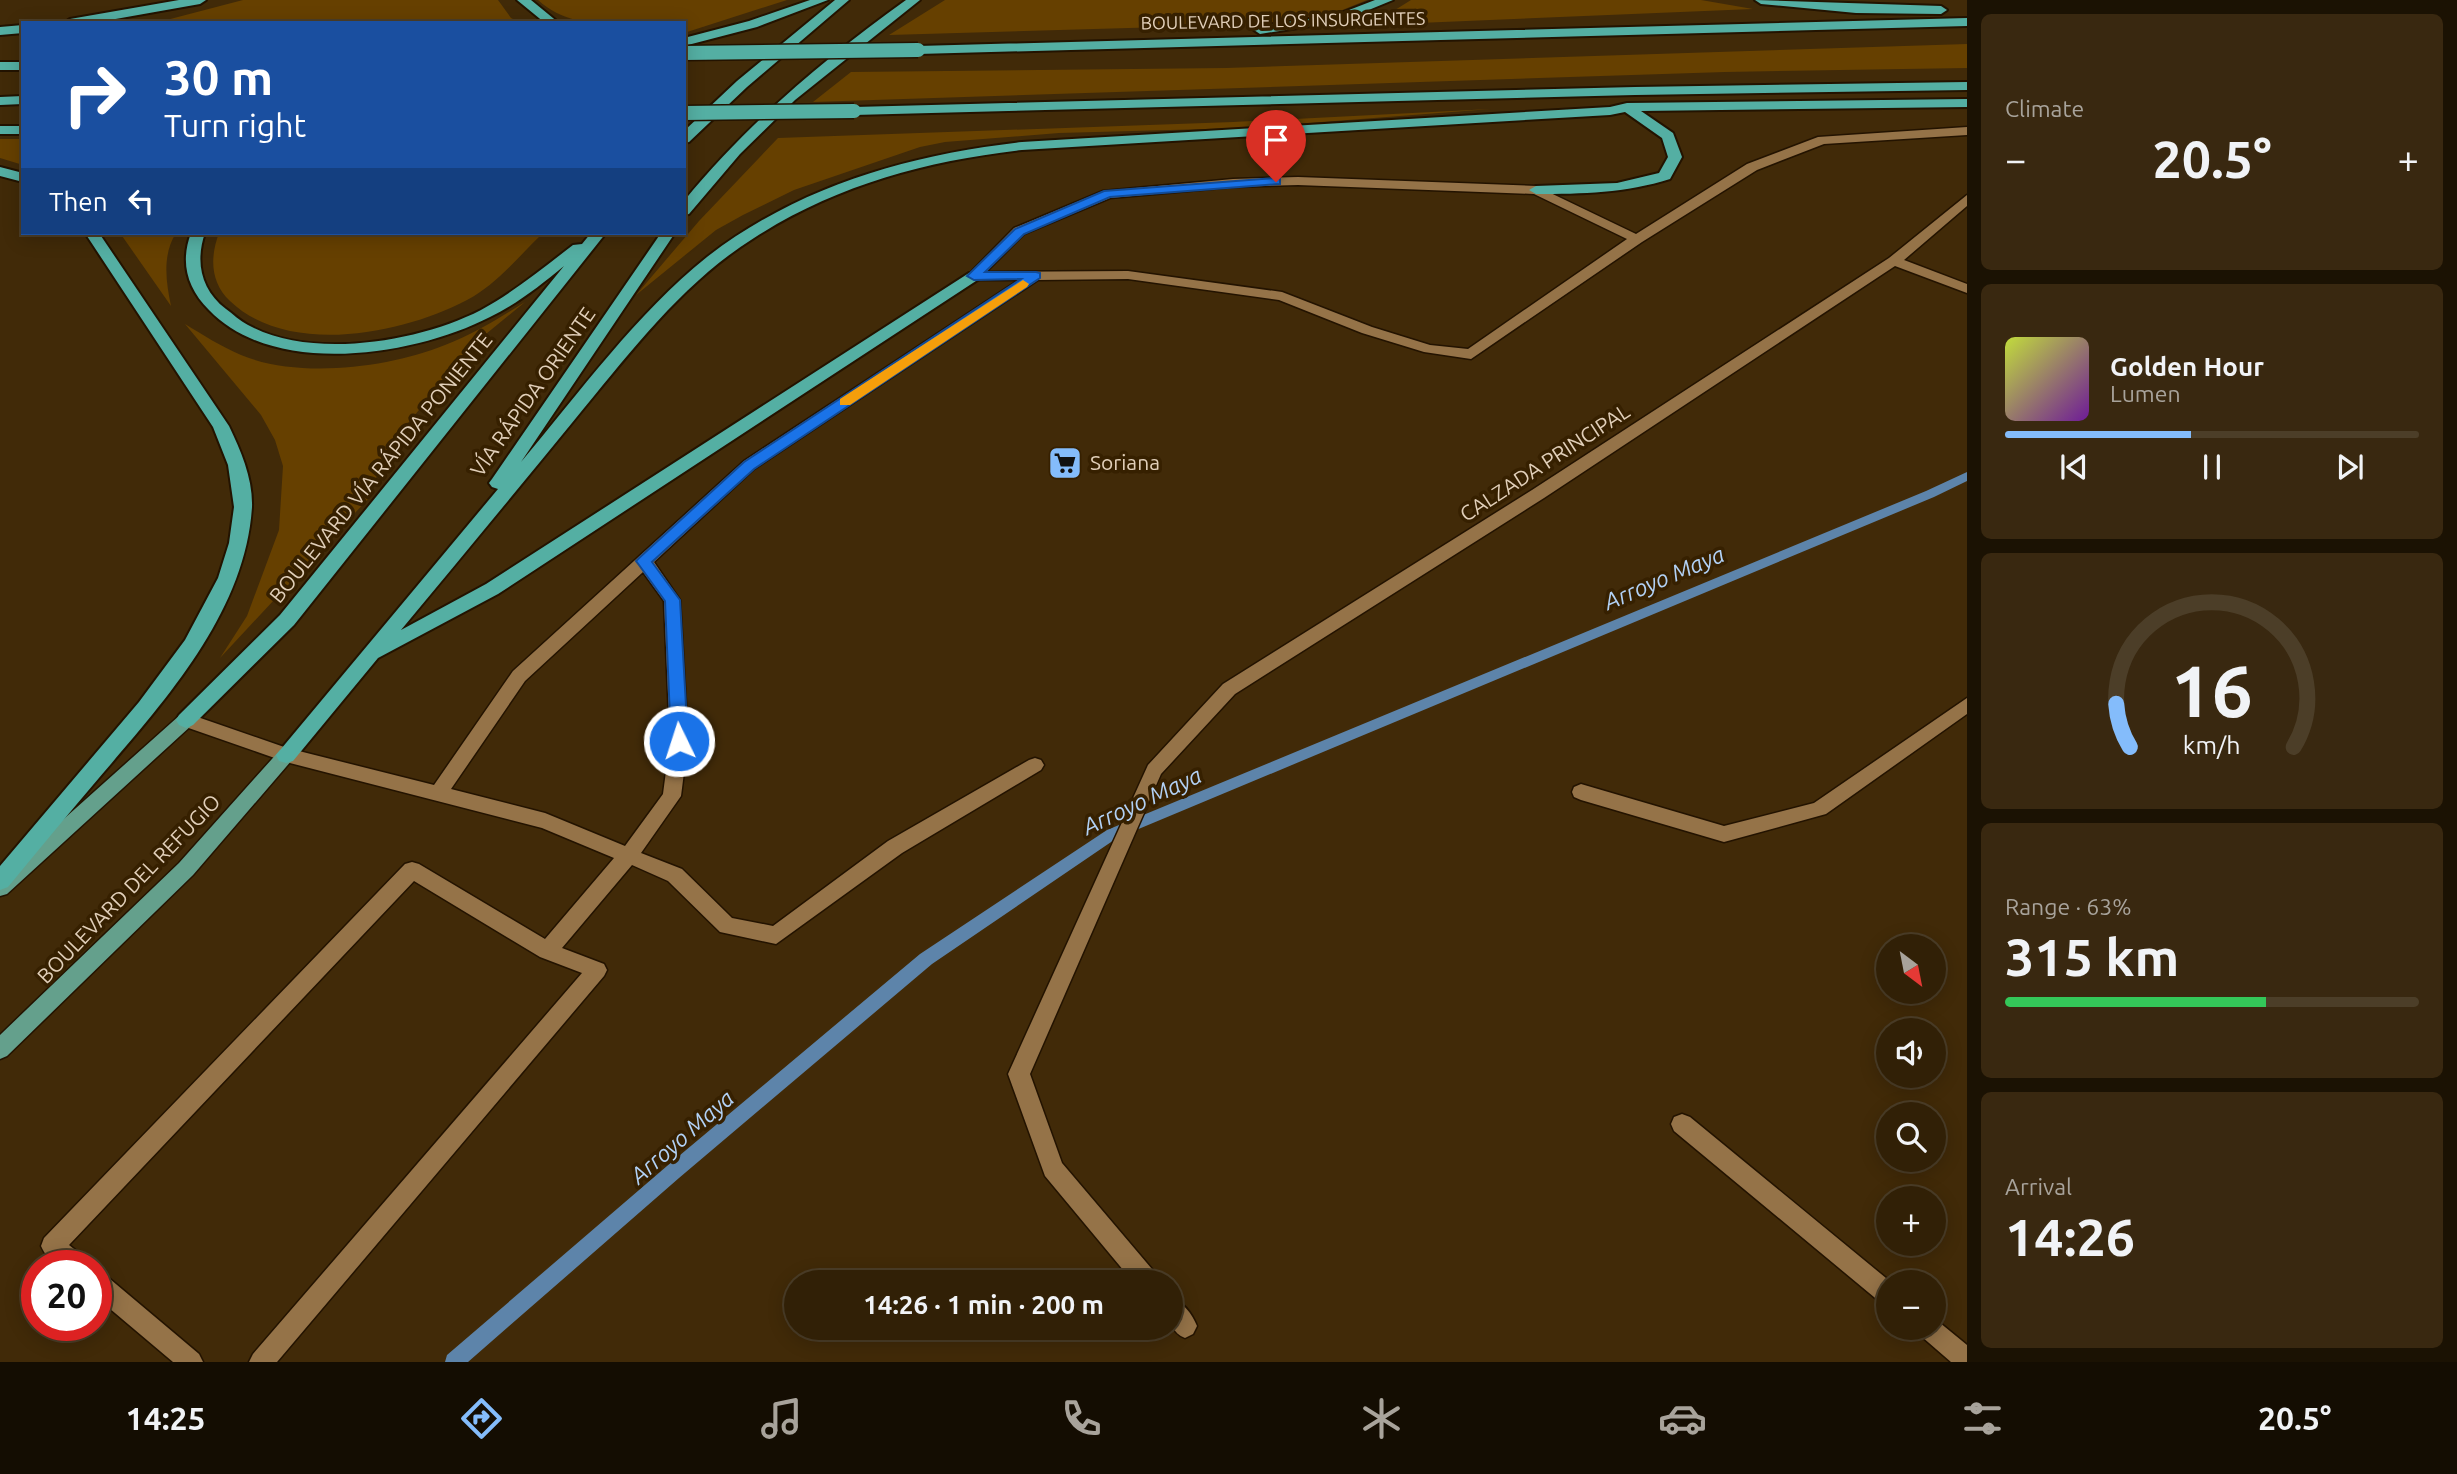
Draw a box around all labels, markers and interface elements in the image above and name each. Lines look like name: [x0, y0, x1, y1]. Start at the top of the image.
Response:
street label: BOULEVARD DE LOS INSURGENTES: [1140, 8, 1426, 32]
icon: right: [49, 49, 140, 140]
text: 30 m: [164, 49, 273, 104]
text: Climate: [2005, 96, 2084, 121]
text: Turn right: [164, 107, 306, 143]
pin: [1246, 110, 1306, 182]
icon: arrive: [1257, 121, 1295, 159]
text: 20.5°: [2152, 130, 2272, 188]
text: −: [2005, 138, 2026, 180]
text: +: [2398, 138, 2419, 180]
icon: left: [122, 182, 160, 220]
text: Then: [49, 187, 108, 216]
street label: VÍA RÁPIDA ORIENTE: [465, 302, 600, 480]
street label: BOULEVARD VÍA RÁPIDA PONIENTE: [264, 328, 497, 607]
text: Golden Hour: [2110, 352, 2264, 381]
text: Lumen: [2110, 381, 2181, 406]
street label: CALZADA PRINCIPAL: [1455, 398, 1634, 526]
supermarket icon: Soriana: [1046, 444, 1084, 482]
icon: previous: [2055, 448, 2093, 486]
icon: pause: [2193, 448, 2231, 486]
icon: next: [2331, 448, 2369, 486]
place label: Soriana: [1090, 450, 1160, 474]
water label: Arroyo Maya: [1599, 541, 1728, 615]
text: 16: [2171, 649, 2253, 731]
position arrow: [642, 704, 716, 778]
text: km/h: [2183, 731, 2241, 759]
water label: Arroyo Maya: [1077, 762, 1205, 839]
street label: BOULEVARD DEL REFUGIO: [32, 789, 225, 988]
text: Range · 63%: [2005, 894, 2132, 919]
text: 315 km: [2005, 928, 2179, 986]
north arrow: [1876, 934, 1946, 1004]
map controls: [1876, 934, 1946, 1340]
button: sound: [1876, 1018, 1946, 1088]
water label: Arroyo Maya: [624, 1085, 738, 1189]
button: search: [1876, 1102, 1946, 1172]
text: Arrival: [2005, 1174, 2072, 1199]
button: +: [1876, 1186, 1946, 1256]
text: 14:26: [2005, 1208, 2135, 1266]
speed limit sign: 20: [21, 1250, 112, 1341]
button: −: [1876, 1270, 1946, 1340]
text: 14:26 · 1 min · 200 m: [863, 1290, 1104, 1319]
icon: directions: [457, 1394, 506, 1443]
icon: music: [757, 1394, 806, 1443]
icon: phone: [1057, 1394, 1106, 1443]
icon: climate: [1357, 1394, 1406, 1443]
icon: car: [1658, 1394, 1707, 1443]
icon: filters: [1958, 1394, 2007, 1443]
text: 14:25: [126, 1400, 206, 1436]
text: 20.5°: [2258, 1400, 2331, 1436]

